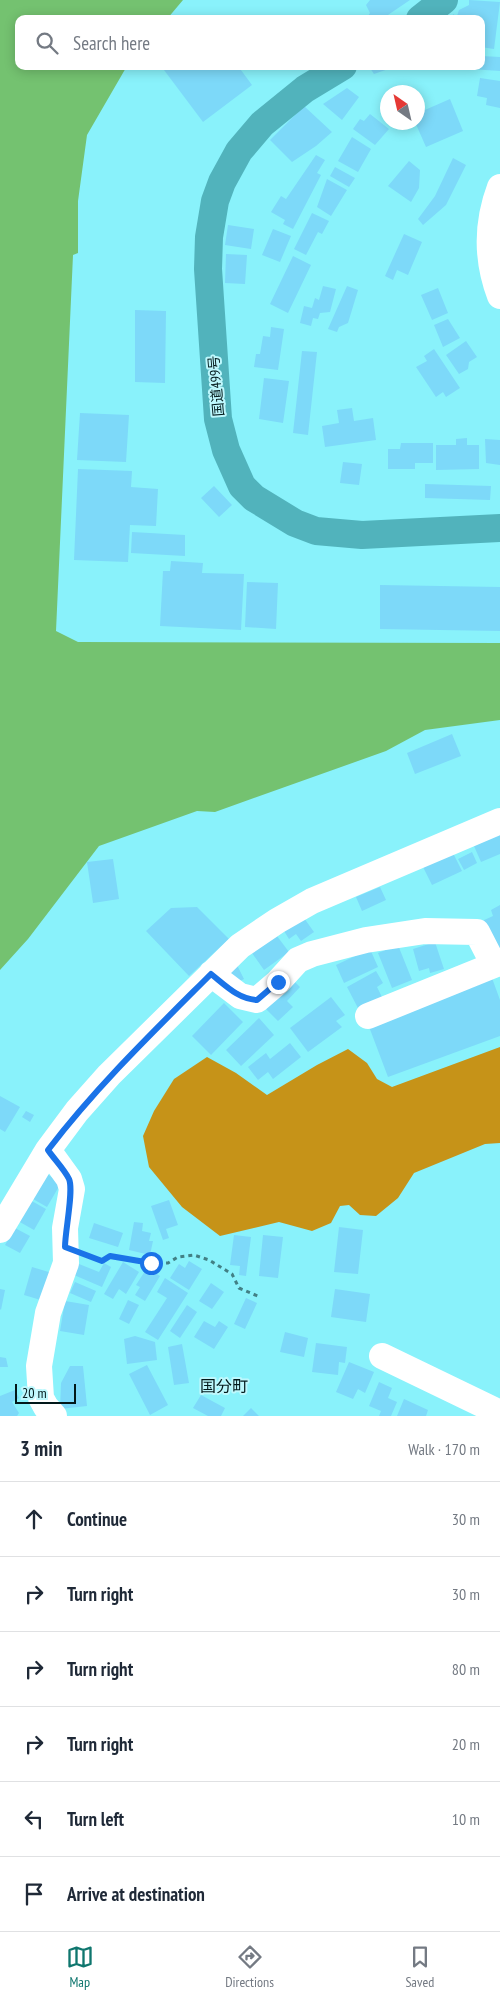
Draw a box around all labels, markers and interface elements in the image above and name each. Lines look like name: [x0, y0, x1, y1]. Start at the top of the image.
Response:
search box: [15, 15, 485, 70]
icon: search: [33, 29, 61, 57]
text: Search here: [73, 31, 150, 55]
north arrow: [380, 85, 425, 130]
street label: 国道499号: [204, 355, 228, 417]
route end: [267, 971, 290, 994]
route start: [140, 1252, 163, 1275]
district label: 国分町: [200, 1376, 248, 1396]
scale bar: [15, 1381, 76, 1404]
text: 20 m: [22, 1384, 47, 1402]
text: 3 min: [20, 1435, 62, 1462]
text: Walk · 170 m: [408, 1439, 480, 1459]
icon: ahead: [20, 1505, 48, 1533]
text: Continue: [67, 1507, 127, 1531]
text: 30 m: [452, 1509, 480, 1529]
icon: right: [20, 1580, 48, 1608]
text: Turn right: [67, 1582, 133, 1606]
text: 30 m: [452, 1584, 480, 1604]
icon: right: [20, 1655, 48, 1683]
text: Turn right: [67, 1657, 133, 1681]
text: 80 m: [452, 1659, 480, 1679]
icon: right: [20, 1730, 48, 1758]
text: Turn right: [67, 1732, 133, 1756]
text: 20 m: [452, 1734, 480, 1754]
icon: left: [20, 1805, 48, 1833]
text: Turn left: [67, 1807, 124, 1831]
text: 10 m: [452, 1809, 480, 1829]
icon: arrive: [20, 1880, 48, 1908]
text: Arrive at destination: [67, 1882, 205, 1906]
tab: Map: [66, 1943, 94, 1991]
tab: Directions: [225, 1943, 274, 1991]
tab: Saved: [405, 1943, 434, 1991]

